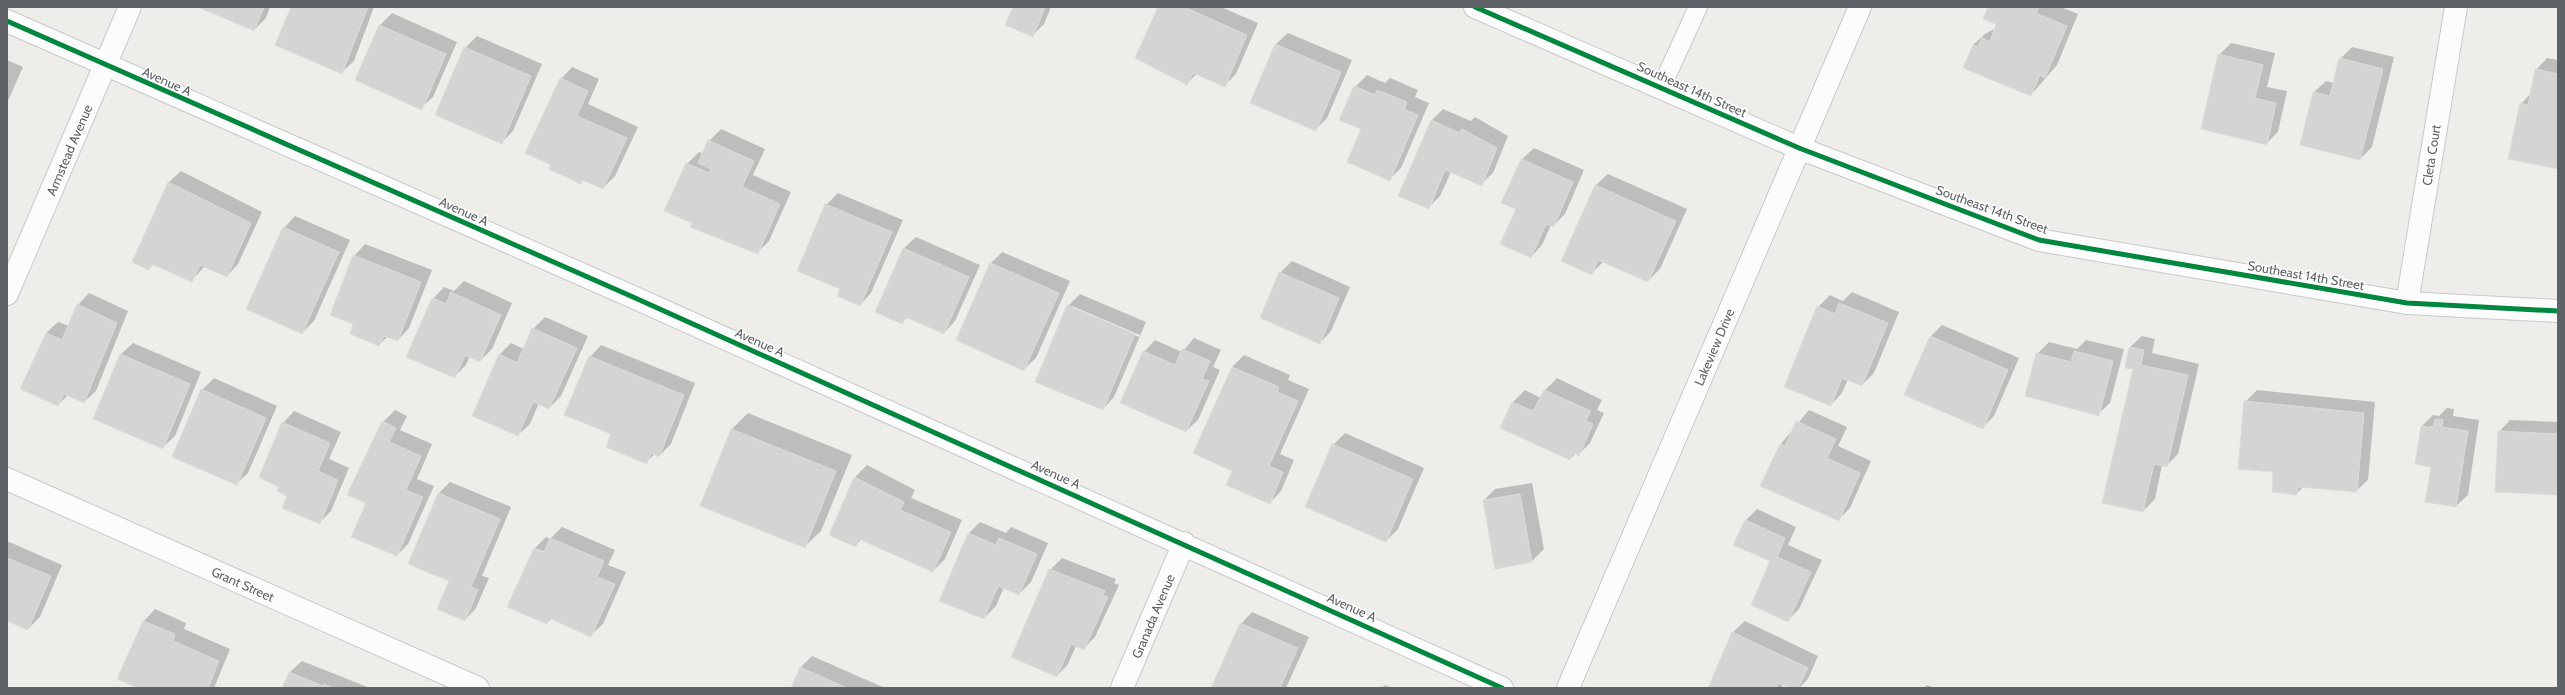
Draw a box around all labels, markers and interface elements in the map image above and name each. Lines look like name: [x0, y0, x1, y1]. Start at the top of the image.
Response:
street label: Southeast 14th Street: [1635, 58, 1750, 121]
street label: Avenue A: [140, 63, 194, 99]
street label: Armstead Avenue: [43, 102, 96, 198]
street label: Cleta Court: [2418, 123, 2444, 187]
street label: Southeast 14th Street: [1934, 181, 2051, 237]
street label: Avenue A: [437, 193, 491, 229]
street label: Southeast 14th Street: [2246, 257, 2366, 293]
street label: Lakeview Drive: [1691, 306, 1738, 388]
street label: Avenue A: [733, 324, 787, 360]
street label: Avenue A: [1029, 456, 1083, 492]
street label: Grant Street: [209, 563, 277, 605]
street label: Granada Avenue: [1128, 571, 1178, 661]
street label: Avenue A: [1325, 589, 1379, 625]

